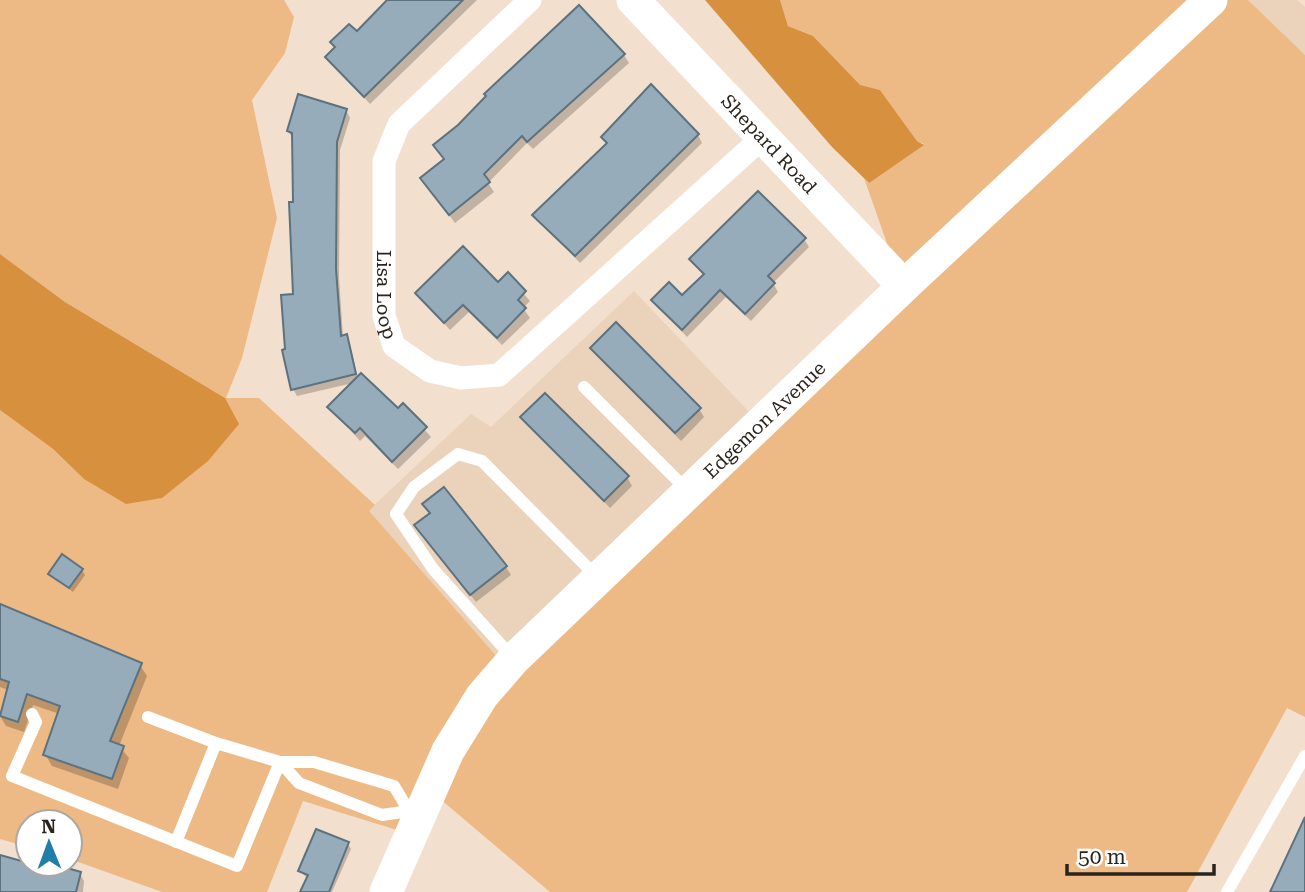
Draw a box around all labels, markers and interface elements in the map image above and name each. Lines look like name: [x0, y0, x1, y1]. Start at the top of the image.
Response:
street label: Shepard Road: [717, 89, 822, 198]
street label: Lisa Loop: [373, 250, 402, 342]
street label: Edgemon Avenue: [699, 356, 830, 483]
north arrow: [14, 808, 84, 878]
text: N: [41, 815, 57, 838]
scale bar: [1067, 832, 1214, 876]
text: 50 m: [1078, 845, 1126, 869]

